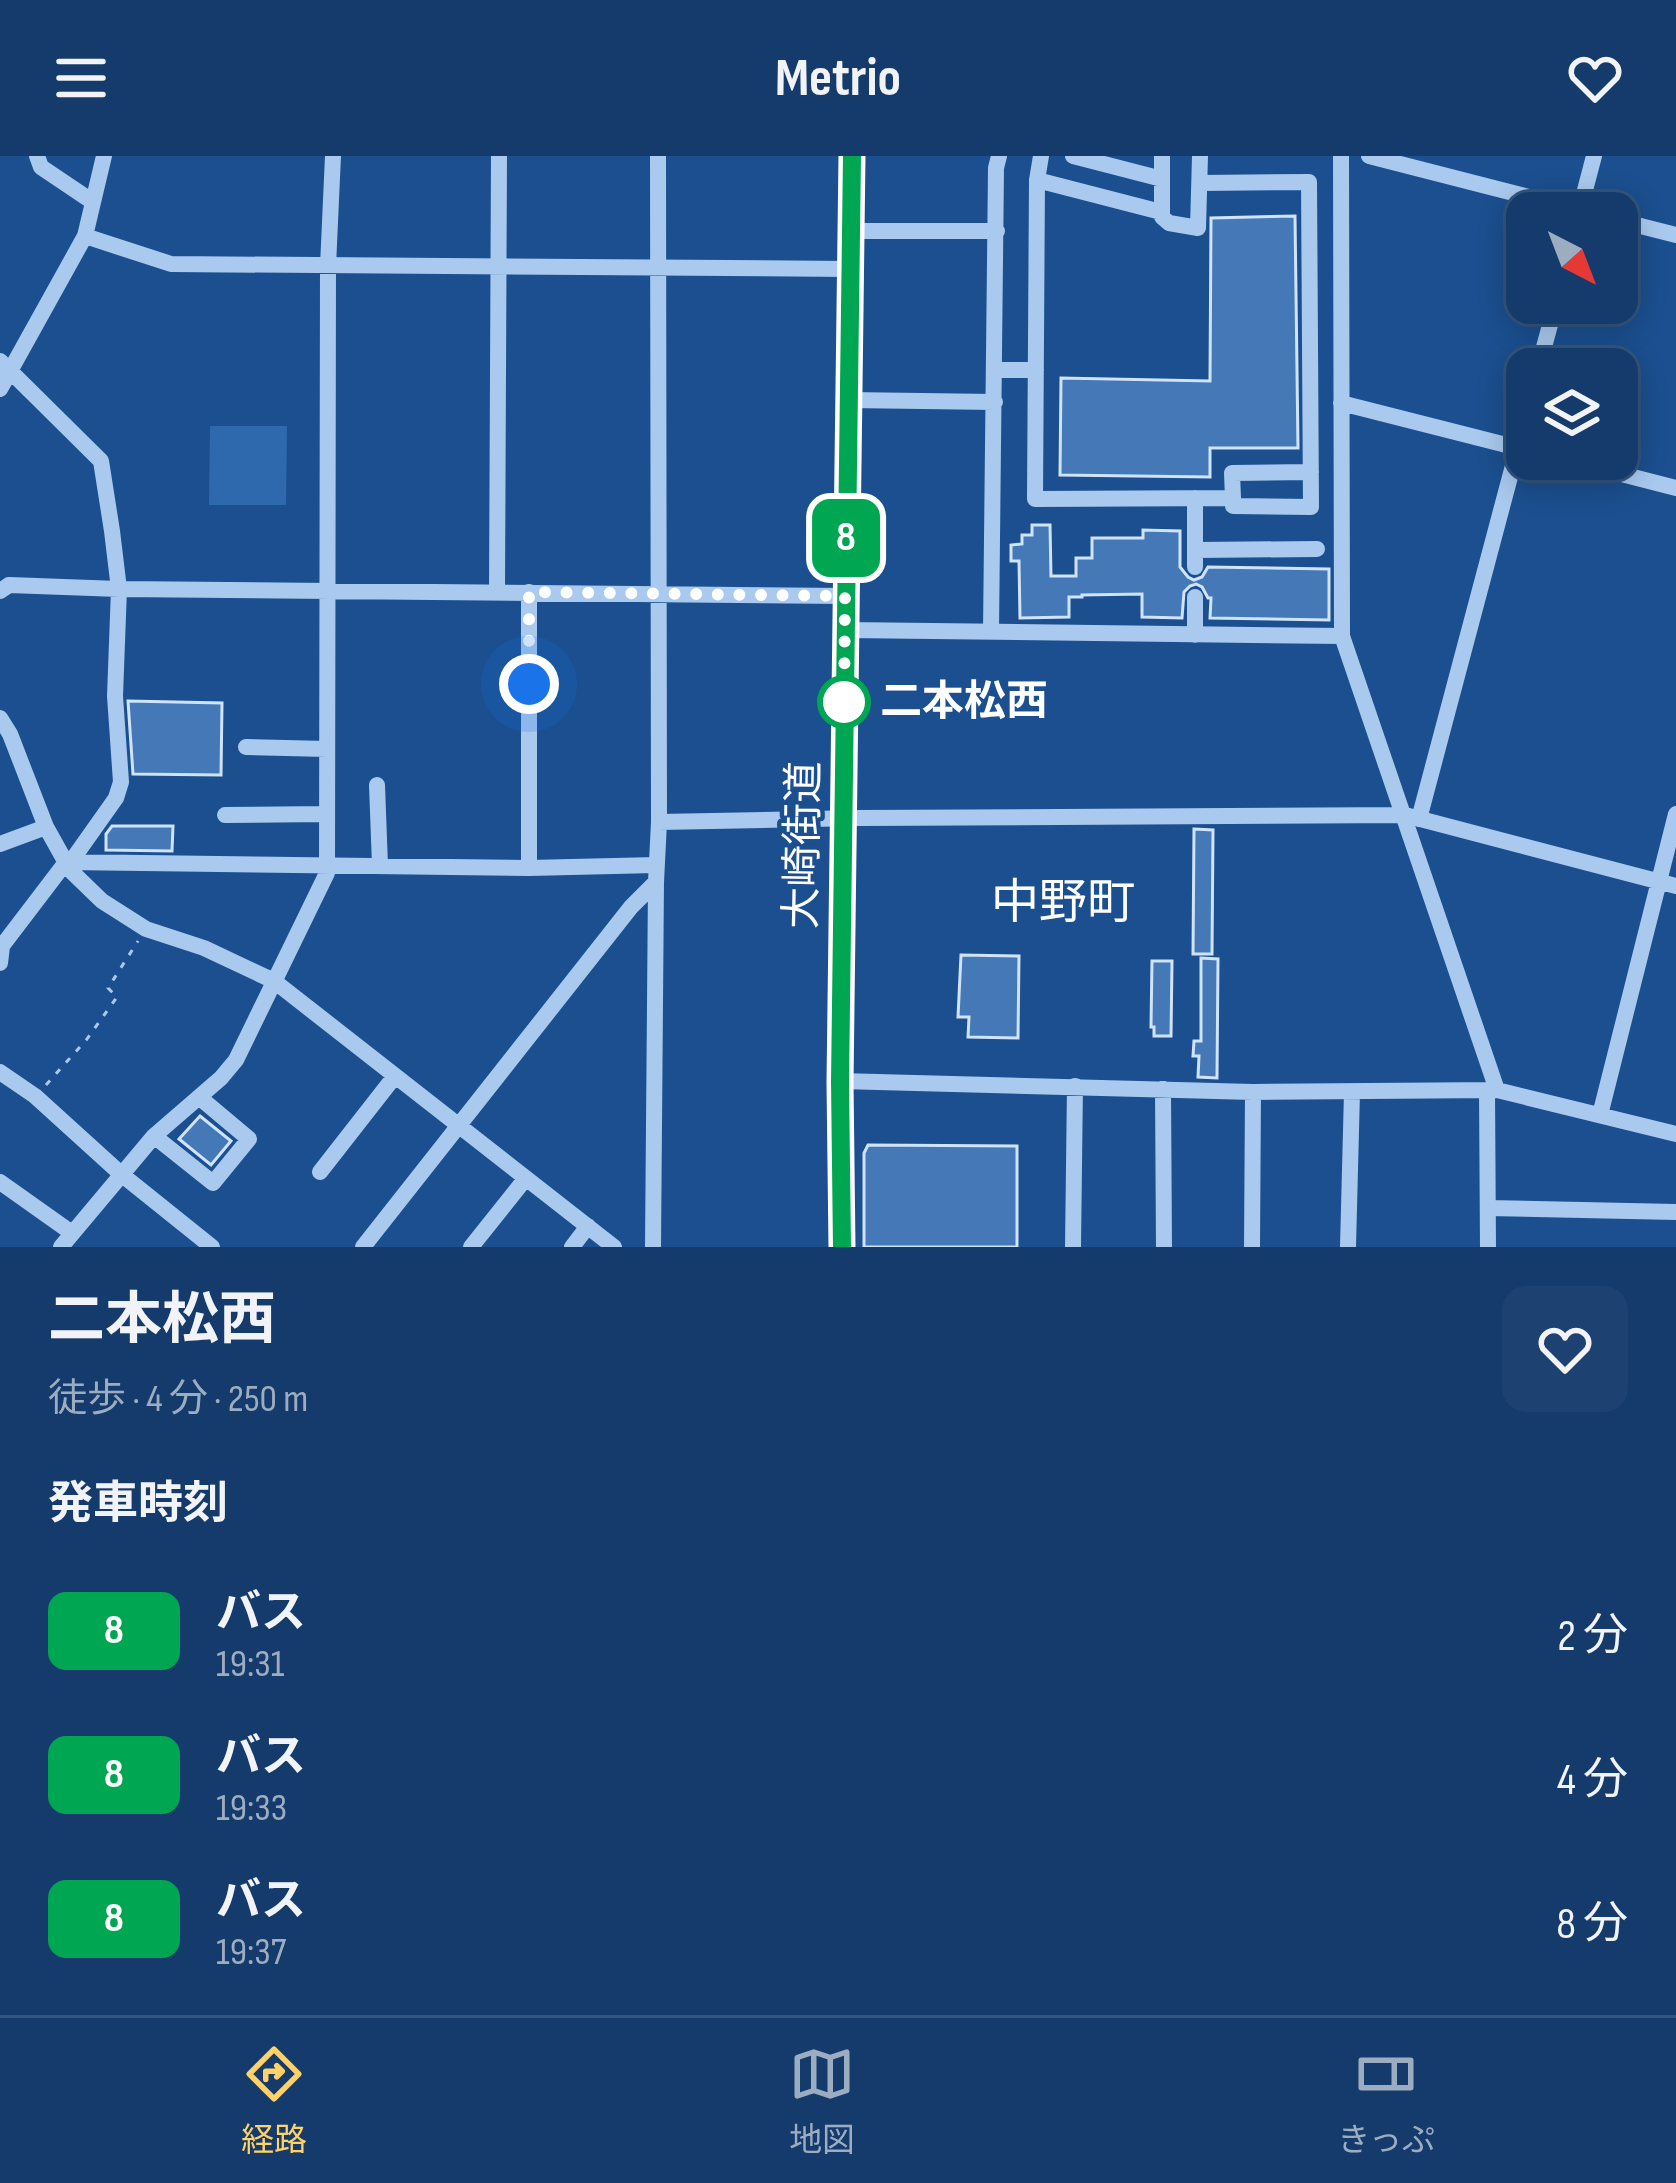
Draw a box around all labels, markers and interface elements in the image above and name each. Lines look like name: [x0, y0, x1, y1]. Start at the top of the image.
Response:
icon: menu: [48, 45, 114, 111]
icon: heart: [1562, 45, 1628, 111]
text: Metrio: [775, 46, 901, 111]
north arrow: [1506, 192, 1638, 324]
map controls: [1506, 192, 1638, 480]
button: layers: [1506, 348, 1638, 480]
line badge: 8: [807, 499, 885, 577]
text: 8: [836, 512, 856, 563]
your location: [499, 654, 559, 714]
marker: 二本松西: [819, 677, 869, 727]
place label: 二本松西: [880, 677, 1048, 728]
street label: 大崎街道: [777, 761, 831, 929]
district label: 中野町: [991, 875, 1135, 932]
button: heart: [1502, 1286, 1628, 1412]
text: 二本松西: [48, 1287, 276, 1355]
text: 徒歩 · 4 分 · 250 m: [48, 1376, 308, 1423]
text: 発車時刻: [48, 1477, 228, 1532]
text: バス: [216, 1586, 306, 1641]
text: 8: [104, 1605, 124, 1656]
text: 2 分: [1557, 1609, 1628, 1664]
text: 19:31: [216, 1641, 284, 1688]
text: バス: [216, 1730, 306, 1785]
text: 8: [104, 1749, 124, 1800]
text: 4 分: [1557, 1753, 1628, 1808]
text: 19:33: [216, 1785, 287, 1832]
text: バス: [216, 1874, 306, 1929]
text: 8: [104, 1893, 124, 1944]
text: 8 分: [1556, 1897, 1628, 1952]
text: 19:37: [216, 1929, 286, 1976]
tab: 経路: [241, 2041, 307, 2161]
tab: 地図: [789, 2041, 855, 2161]
tab: きっぷ: [1337, 2041, 1435, 2161]

